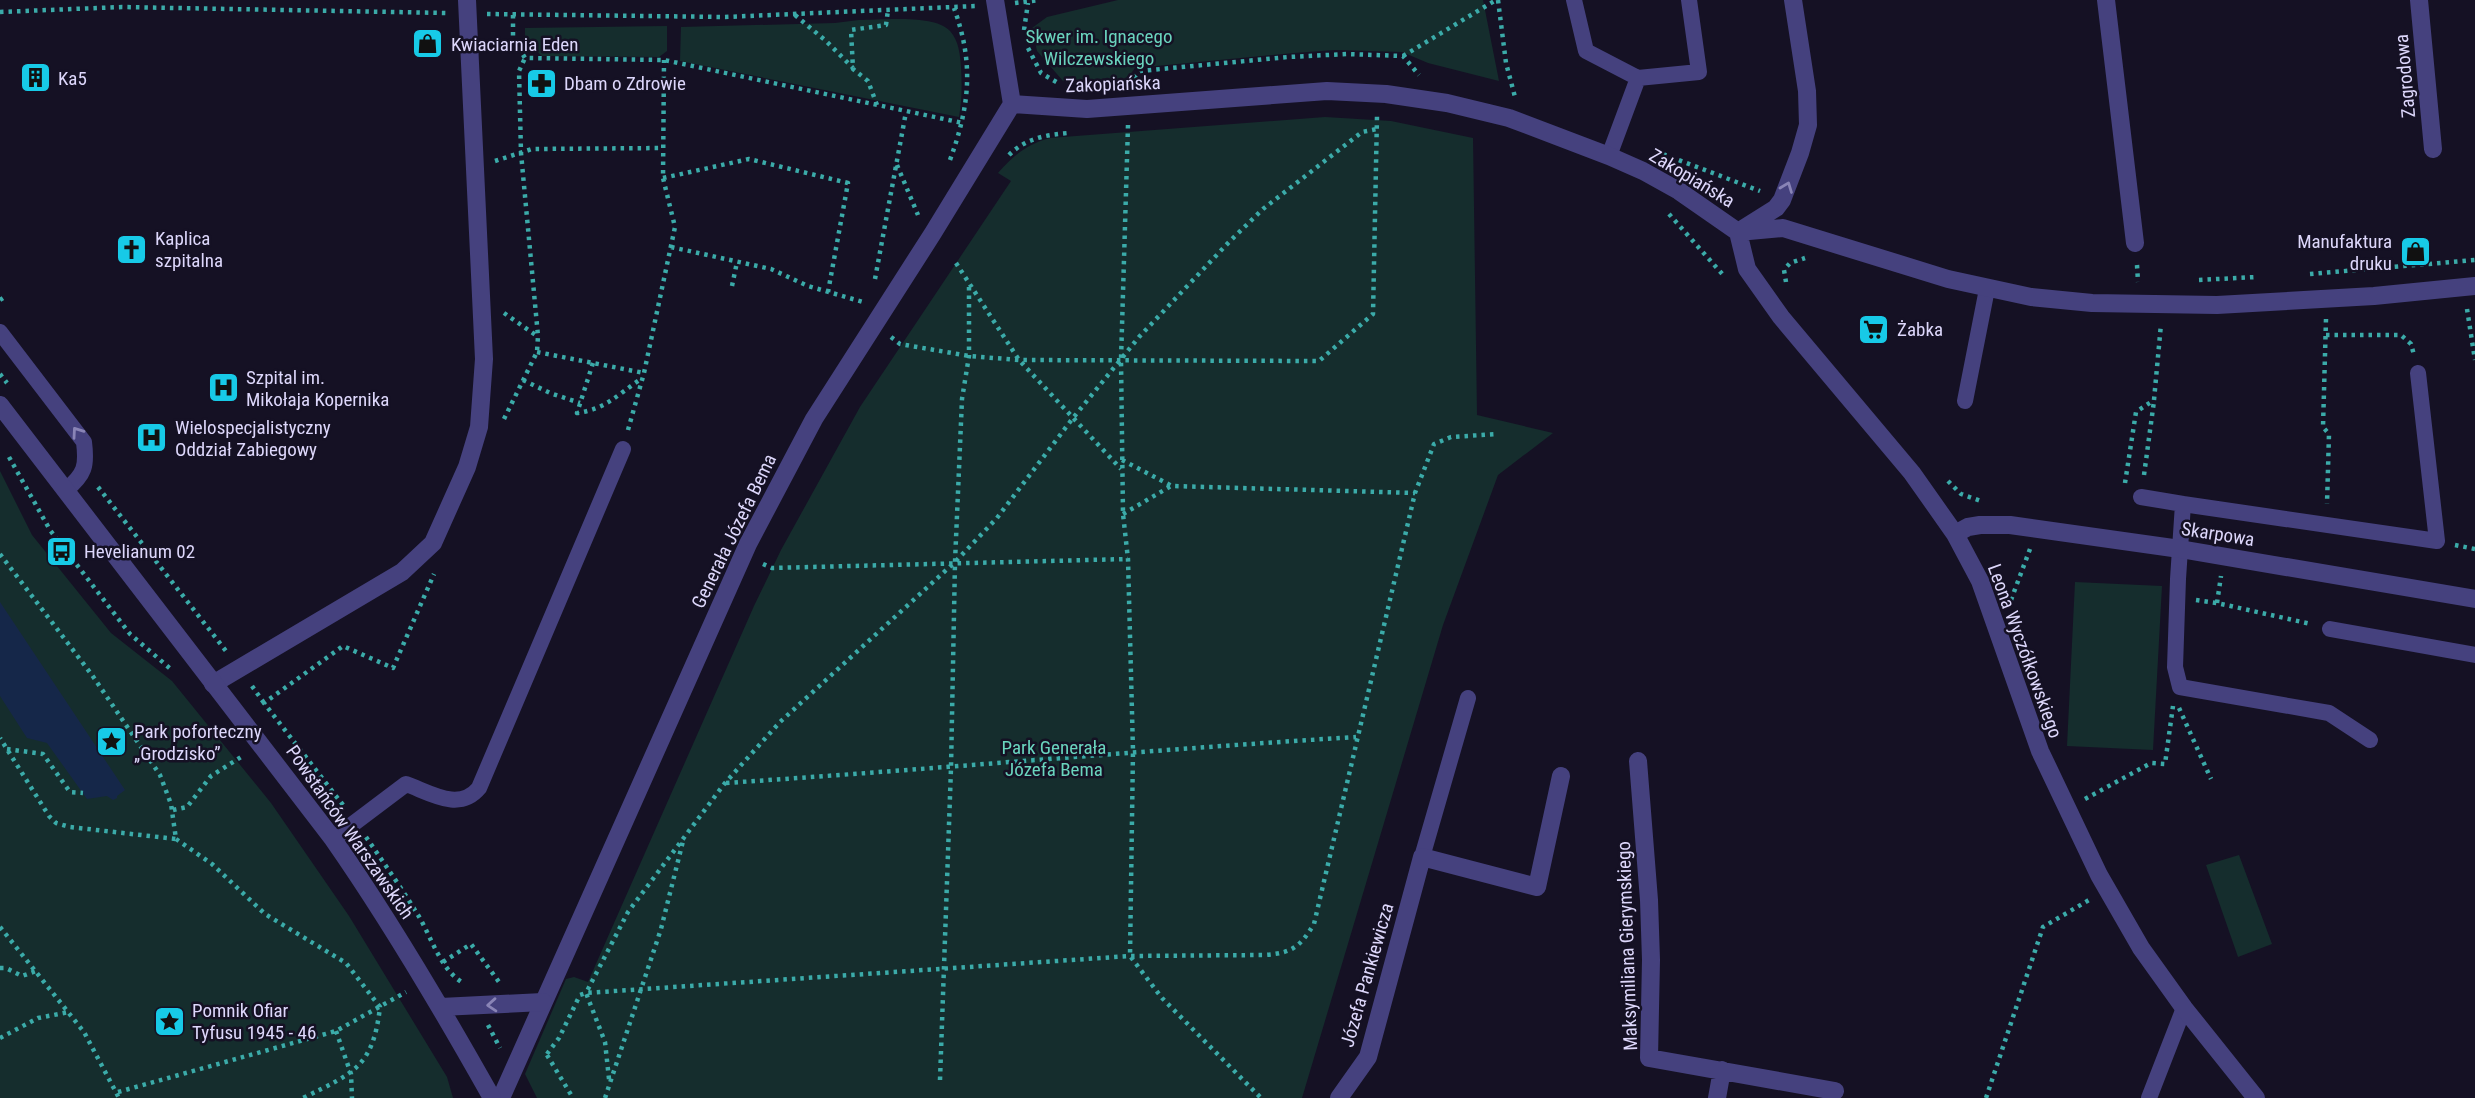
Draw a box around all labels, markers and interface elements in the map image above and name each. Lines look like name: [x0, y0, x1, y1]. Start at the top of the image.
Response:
park label: Skwer im. Ignacego Wilczewskiego: [1026, 25, 1172, 70]
shop icon: Kwiaciarnia Eden: [411, 27, 445, 61]
place label: Kwiaciarnia Eden: [451, 33, 578, 56]
street label: Zagrodowa: [2390, 33, 2420, 119]
building icon: Ka5: [18, 61, 52, 95]
pharmacy icon: Dbam o Zdrowie: [524, 66, 558, 100]
place label: Ka5: [58, 67, 87, 90]
street label: Zakopiańska: [1065, 71, 1161, 97]
place label: Dbam o Zdrowie: [564, 72, 686, 95]
street label: Zakopiańska: [1645, 144, 1739, 212]
one-way arrow: [1778, 182, 1792, 194]
place label: Kaplica szpitalna: [155, 227, 223, 272]
place label: Manufaktura druku: [2297, 230, 2392, 275]
church icon: Kaplica szpitalna: [115, 232, 149, 266]
shop icon: Manufaktura druku: [2398, 235, 2432, 269]
supermarket icon: Żabka: [1857, 312, 1891, 346]
place label: Żabka: [1897, 318, 1943, 341]
place label: Szpital im. Mikołaja Kopernika: [246, 366, 389, 411]
hospital icon: Szpital im. Mikołaja Kopernika: [206, 371, 240, 405]
place label: Wielospecjalistyczny Oddział Zabiegowy: [175, 416, 331, 461]
hospital icon: Wielospecjalistyczny Oddział Zabiegowy: [135, 421, 169, 455]
one-way arrow: [73, 427, 85, 440]
street label: Generała Józefa Bema: [687, 450, 781, 612]
street label: Skarpowa: [2180, 517, 2256, 551]
bus stop icon: Hevelianum 02: [44, 534, 78, 568]
place label: Hevelianum 02: [84, 540, 195, 563]
street label: Leona Wyczółkowskiego: [1983, 561, 2067, 741]
place label: Park poforteczny „Grodzisko”: [134, 720, 262, 765]
place icon: Park poforteczny „Grodzisko”: [94, 725, 128, 759]
park label: Park Generała Józefa Bema: [1002, 736, 1106, 781]
street label: Powstańców Warszawskich: [281, 741, 419, 923]
street label: Maksymiliana Gierymskiego: [1612, 841, 1642, 1051]
street label: Józefa Pankiewicza: [1335, 900, 1399, 1050]
one-way arrow: [487, 997, 498, 1012]
place label: Pomnik Ofiar Tyfusu 1945 - 46: [192, 999, 316, 1044]
place icon: Pomnik Ofiar Tyfusu 1945 - 46: [152, 1004, 186, 1038]

